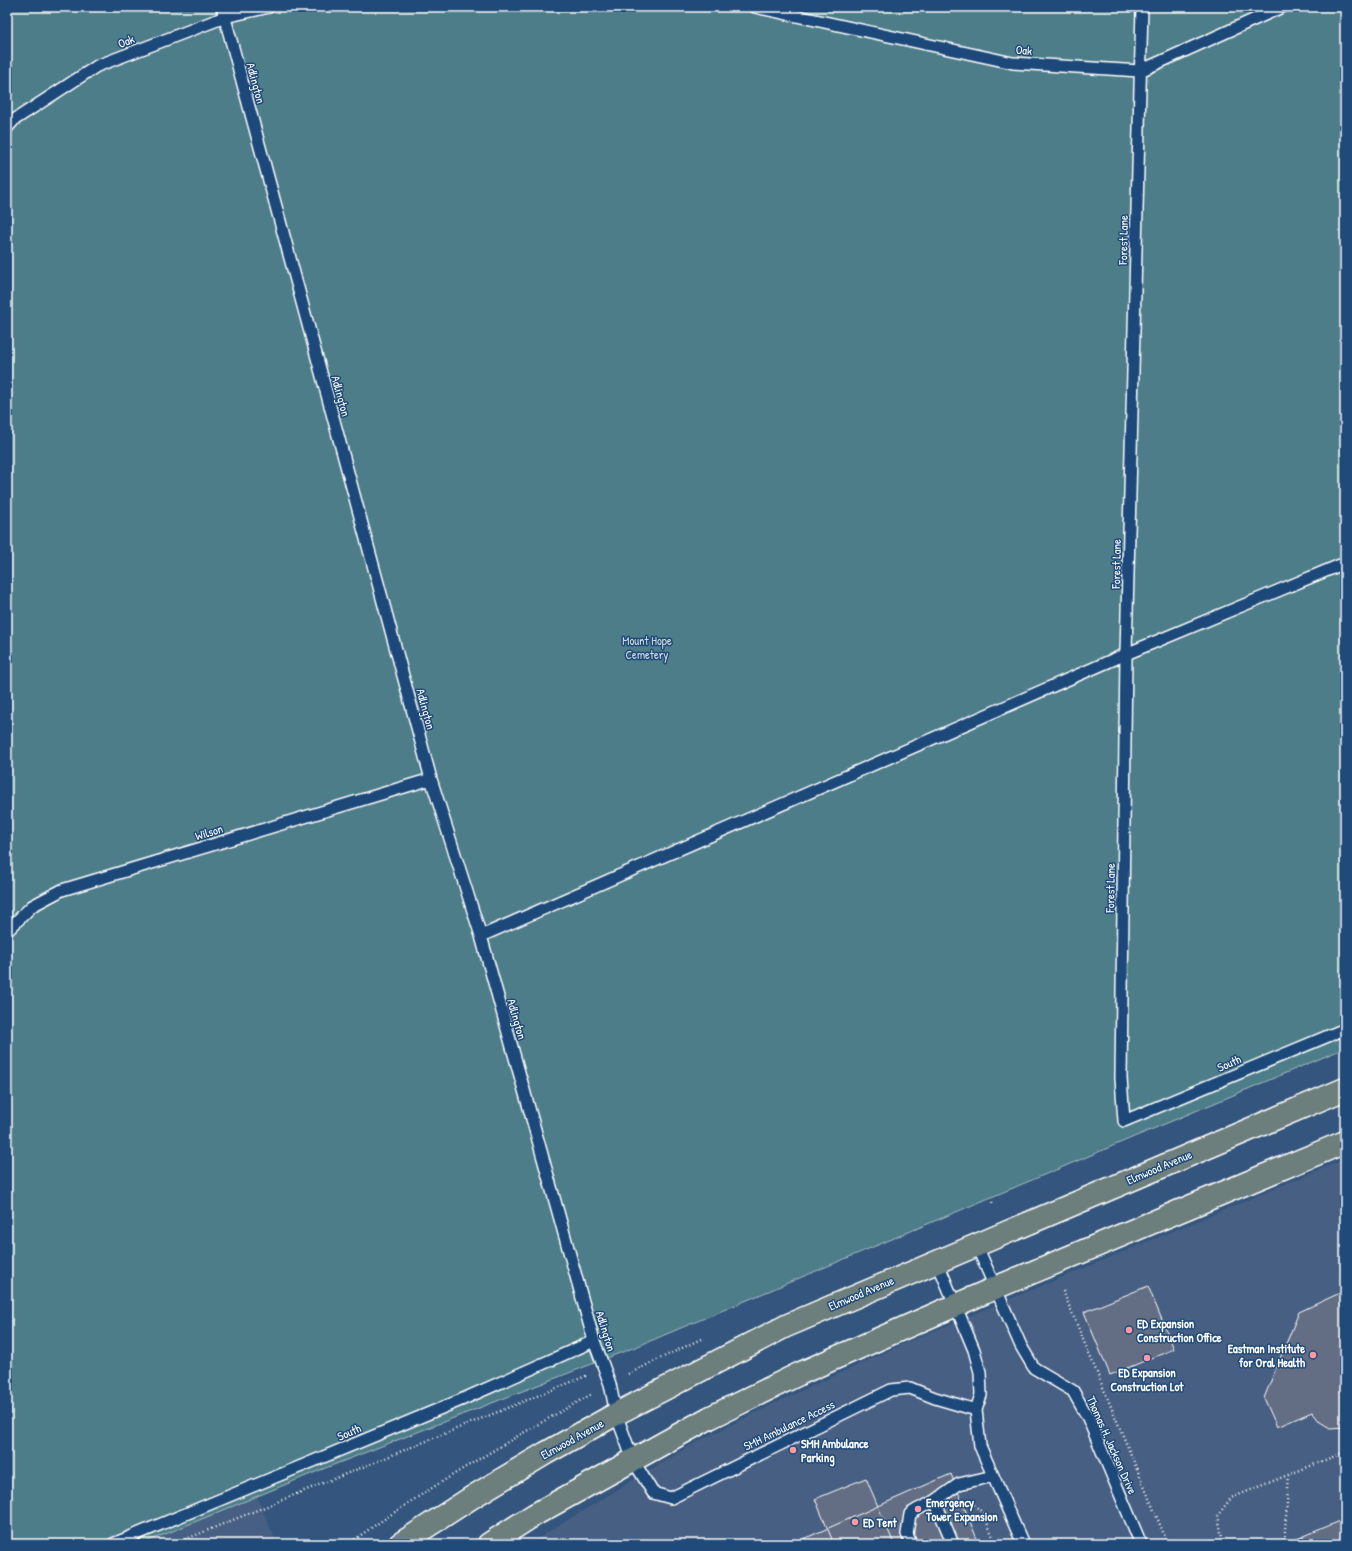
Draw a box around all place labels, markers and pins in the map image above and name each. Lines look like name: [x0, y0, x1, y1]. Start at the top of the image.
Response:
place label: ED Expansion Construction Office: [1137, 1315, 1222, 1346]
marker: ED Expansion Construction Office: [1124, 1325, 1134, 1335]
place label: Eastman Institute for Oral Health: [1228, 1340, 1306, 1371]
marker: Eastman Institute for Oral Health: [1308, 1350, 1318, 1360]
marker: ED Expansion Construction Lot: [1142, 1353, 1152, 1363]
place label: ED Expansion Construction Lot: [1111, 1364, 1184, 1395]
place label: SMH Ambulance Parking: [801, 1435, 869, 1467]
marker: SMH Ambulance Parking: [788, 1445, 798, 1455]
place label: Emergency Tower Expansion: [925, 1494, 998, 1526]
marker: Emergency Tower Expansion: [913, 1504, 923, 1514]
place label: ED Tent: [863, 1514, 898, 1531]
marker: ED Tent: [850, 1517, 860, 1527]

